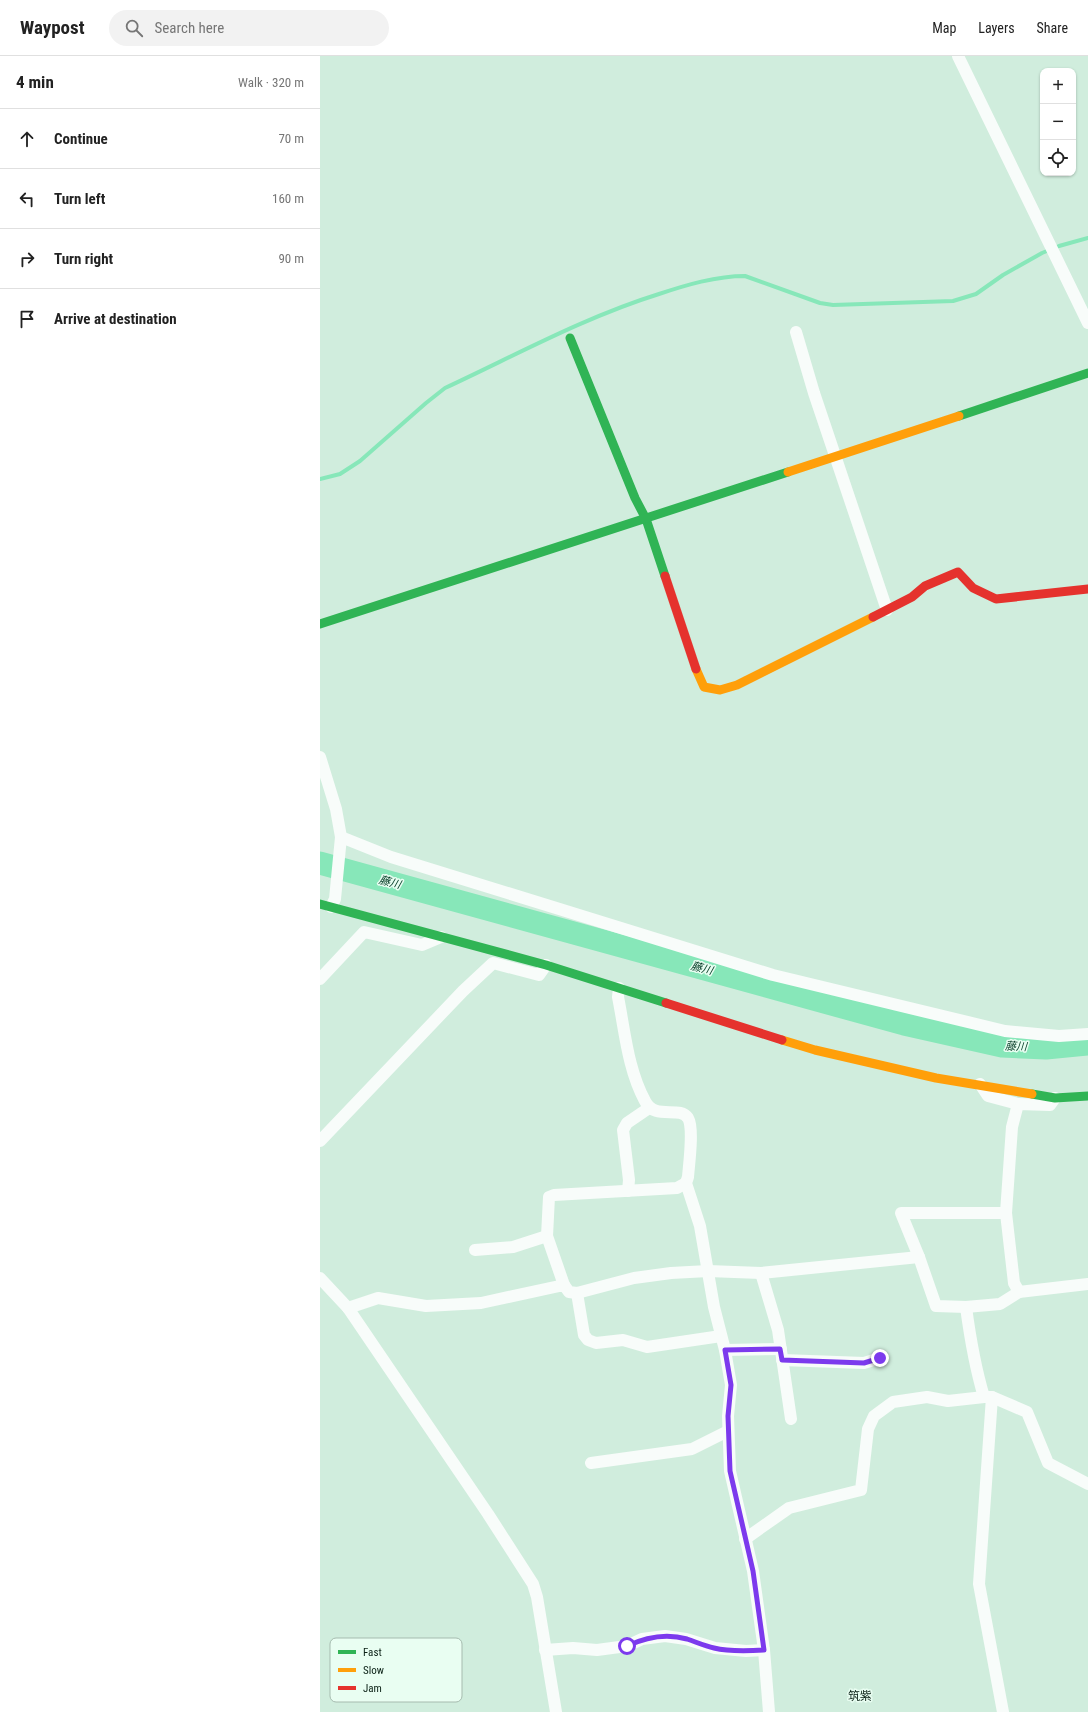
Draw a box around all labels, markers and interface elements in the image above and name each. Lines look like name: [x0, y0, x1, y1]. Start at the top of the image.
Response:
search box: [109, 10, 389, 46]
text: Waypost: [20, 16, 85, 39]
icon: search: [123, 17, 145, 39]
text: Search here: [155, 19, 224, 37]
text: Map: [932, 20, 956, 36]
text: Layers: [978, 20, 1015, 36]
text: Share: [1037, 20, 1068, 36]
map controls: [1040, 68, 1076, 176]
button: +: [1040, 68, 1076, 104]
text: 4 min: [16, 72, 54, 92]
text: Walk · 320 m: [238, 75, 304, 90]
button: −: [1040, 104, 1076, 140]
icon: ahead: [16, 128, 38, 150]
text: Continue: [54, 130, 108, 148]
text: 70 m: [278, 131, 304, 146]
button: locate: [1040, 140, 1076, 176]
icon: left: [16, 188, 38, 210]
text: Turn left: [54, 190, 105, 208]
text: 160 m: [272, 191, 304, 206]
icon: right: [16, 248, 38, 270]
text: Turn right: [54, 250, 113, 268]
text: 90 m: [278, 251, 304, 266]
icon: arrive: [16, 308, 38, 330]
text: Arrive at destination: [54, 310, 177, 328]
water label: 藤川: [378, 873, 403, 892]
water label: 藤川: [690, 959, 715, 978]
water label: 藤川: [1005, 1039, 1028, 1054]
route end: [871, 1349, 889, 1367]
route start: [618, 1637, 636, 1655]
legend: [330, 1638, 462, 1702]
text: Fast: [363, 1646, 382, 1659]
text: Slow: [363, 1664, 384, 1677]
text: Jam: [363, 1682, 382, 1695]
district label: 筑紫: [848, 1689, 872, 1703]

